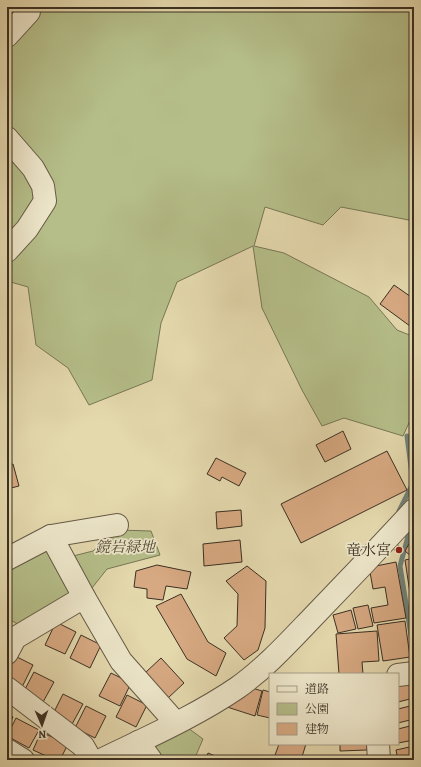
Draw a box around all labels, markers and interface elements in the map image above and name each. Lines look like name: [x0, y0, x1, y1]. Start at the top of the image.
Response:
park label: 鏡岩緑地: [95, 537, 157, 557]
place label: 竜水宮: [346, 540, 391, 560]
marker: 竜水宮: [394, 545, 404, 555]
legend: [269, 673, 399, 745]
text: 道路: [305, 681, 329, 697]
text: 公園: [305, 701, 329, 717]
north arrow: [22, 705, 62, 745]
text: 建物: [305, 721, 329, 737]
text: N: [38, 727, 47, 742]

